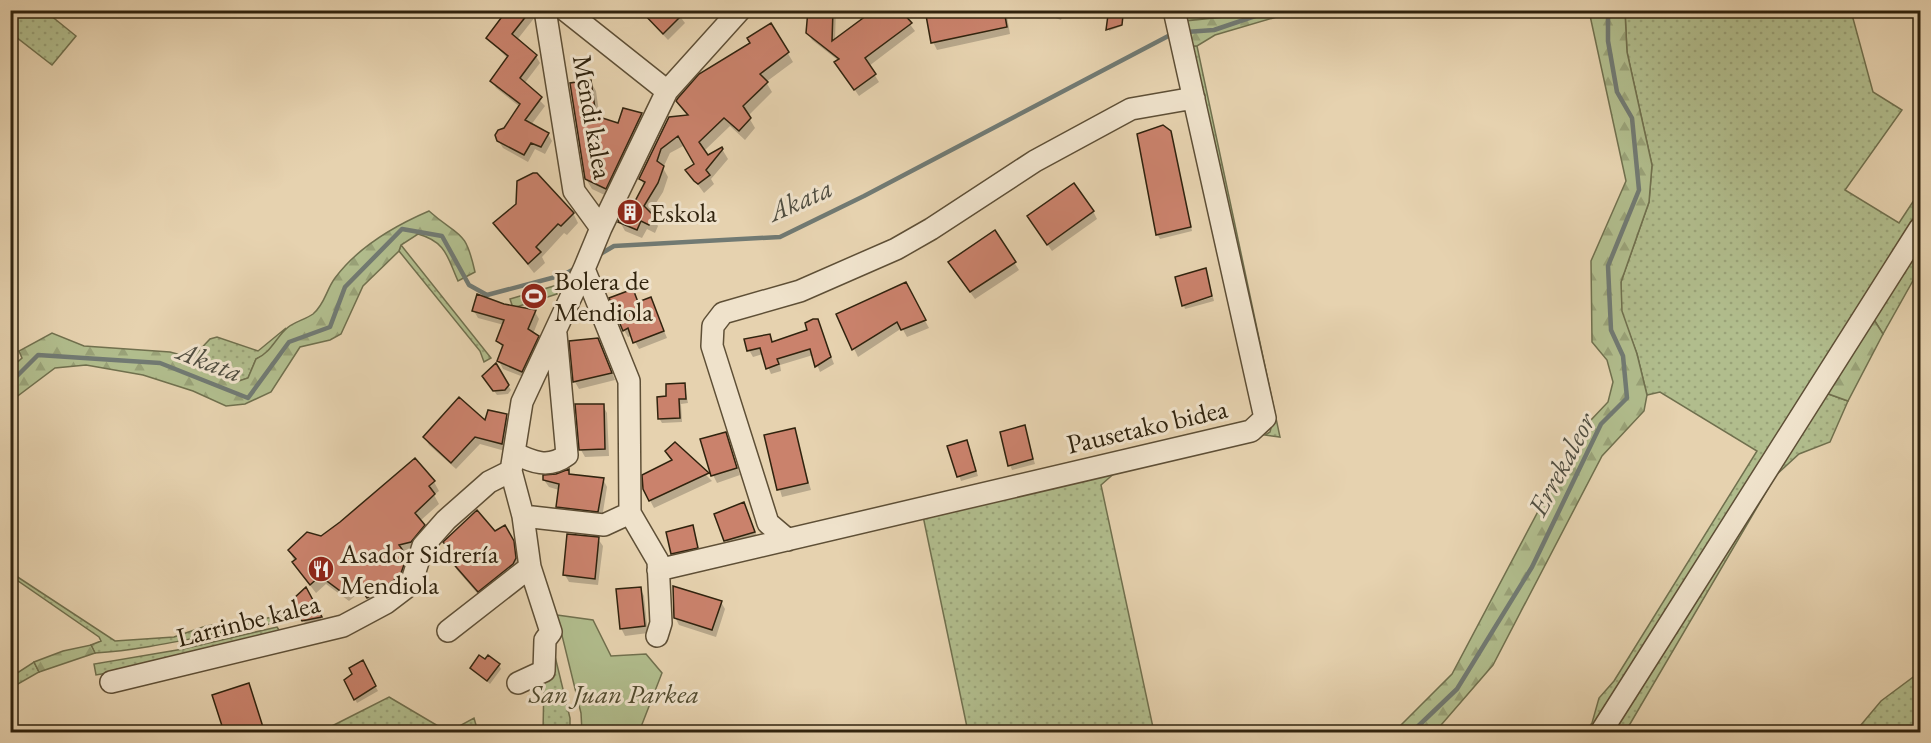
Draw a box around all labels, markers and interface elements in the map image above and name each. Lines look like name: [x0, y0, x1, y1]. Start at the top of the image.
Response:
street label: Mendi kalea: [565, 52, 621, 182]
water label: Akata: [760, 169, 838, 230]
place label: Eskola: [650, 195, 717, 230]
building icon: Eskola: [615, 197, 645, 227]
place label: Bolera de Mendiola: [554, 263, 653, 329]
sports icon: Bolera de Mendiola: [519, 281, 549, 311]
water label: Akata: [170, 332, 248, 390]
street label: Pausetako bidea: [1063, 390, 1231, 461]
water label: Errekaleor: [1519, 405, 1604, 522]
place label: Asador Sidrería Mendiola: [339, 536, 499, 602]
restaurant icon: Asador Sidrería Mendiola: [306, 554, 336, 584]
street label: Larrinbe kalea: [173, 585, 324, 655]
park label: San Juan Parkea: [528, 676, 699, 711]

